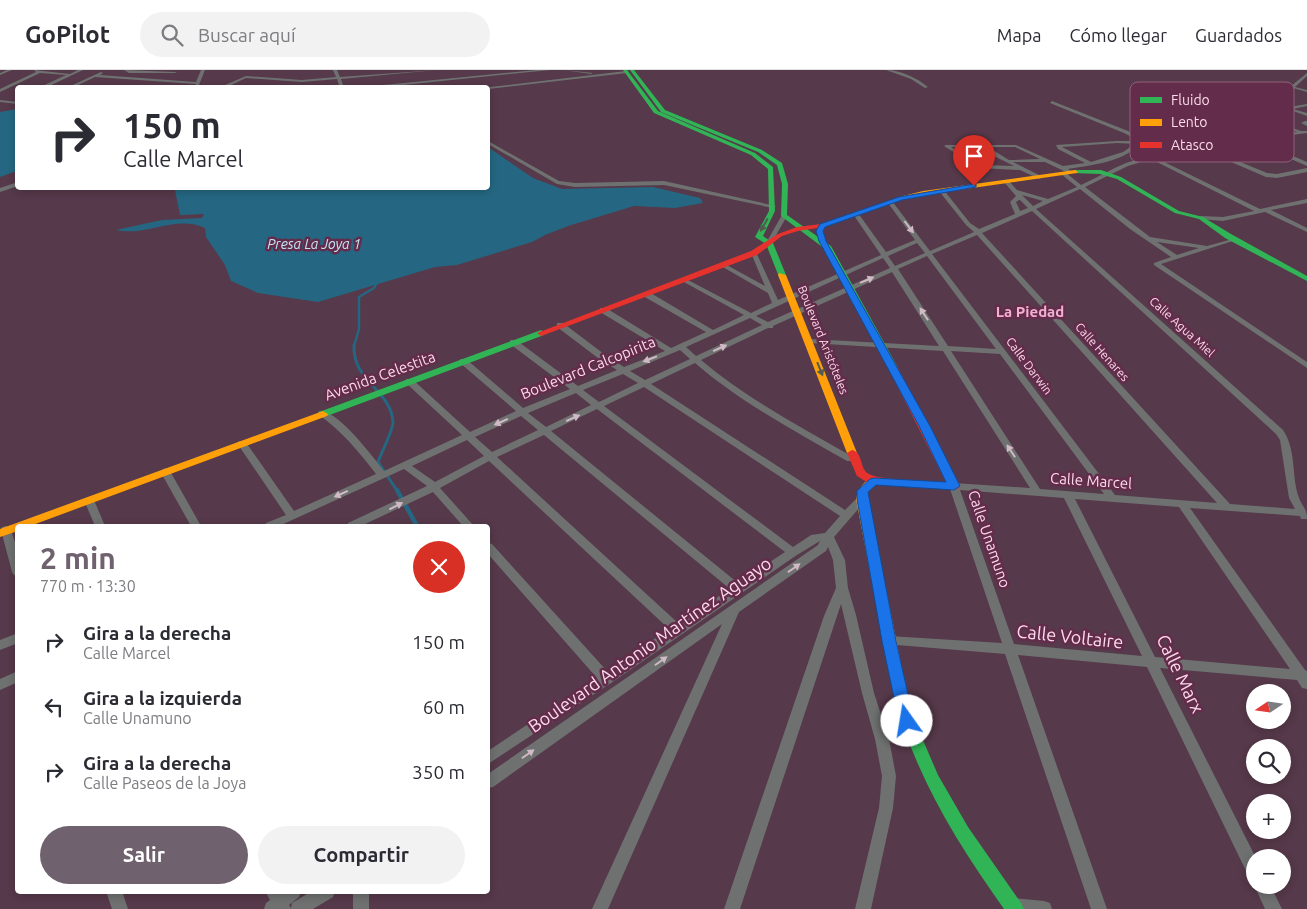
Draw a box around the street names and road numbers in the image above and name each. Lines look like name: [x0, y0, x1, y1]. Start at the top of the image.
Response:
street label: Boulevard Aristóteles: [796, 284, 851, 396]
street label: Calle Agua Miel: [1147, 294, 1217, 359]
street label: Calle Henares: [1073, 320, 1132, 383]
street label: Boulevard Calcopirita: [518, 333, 658, 402]
street label: Calle Darwin: [1004, 335, 1055, 397]
street label: Avenida Celestita: [322, 348, 438, 403]
street label: Calle Marcel: [1050, 469, 1133, 492]
street label: Calle Unamuno: [965, 488, 1014, 590]
street label: Boulevard Antonio Martínez Aguayo: [524, 552, 775, 736]
street label: Calle Voltaire: [1016, 620, 1124, 652]
street label: Calle Marx: [1153, 631, 1208, 716]

